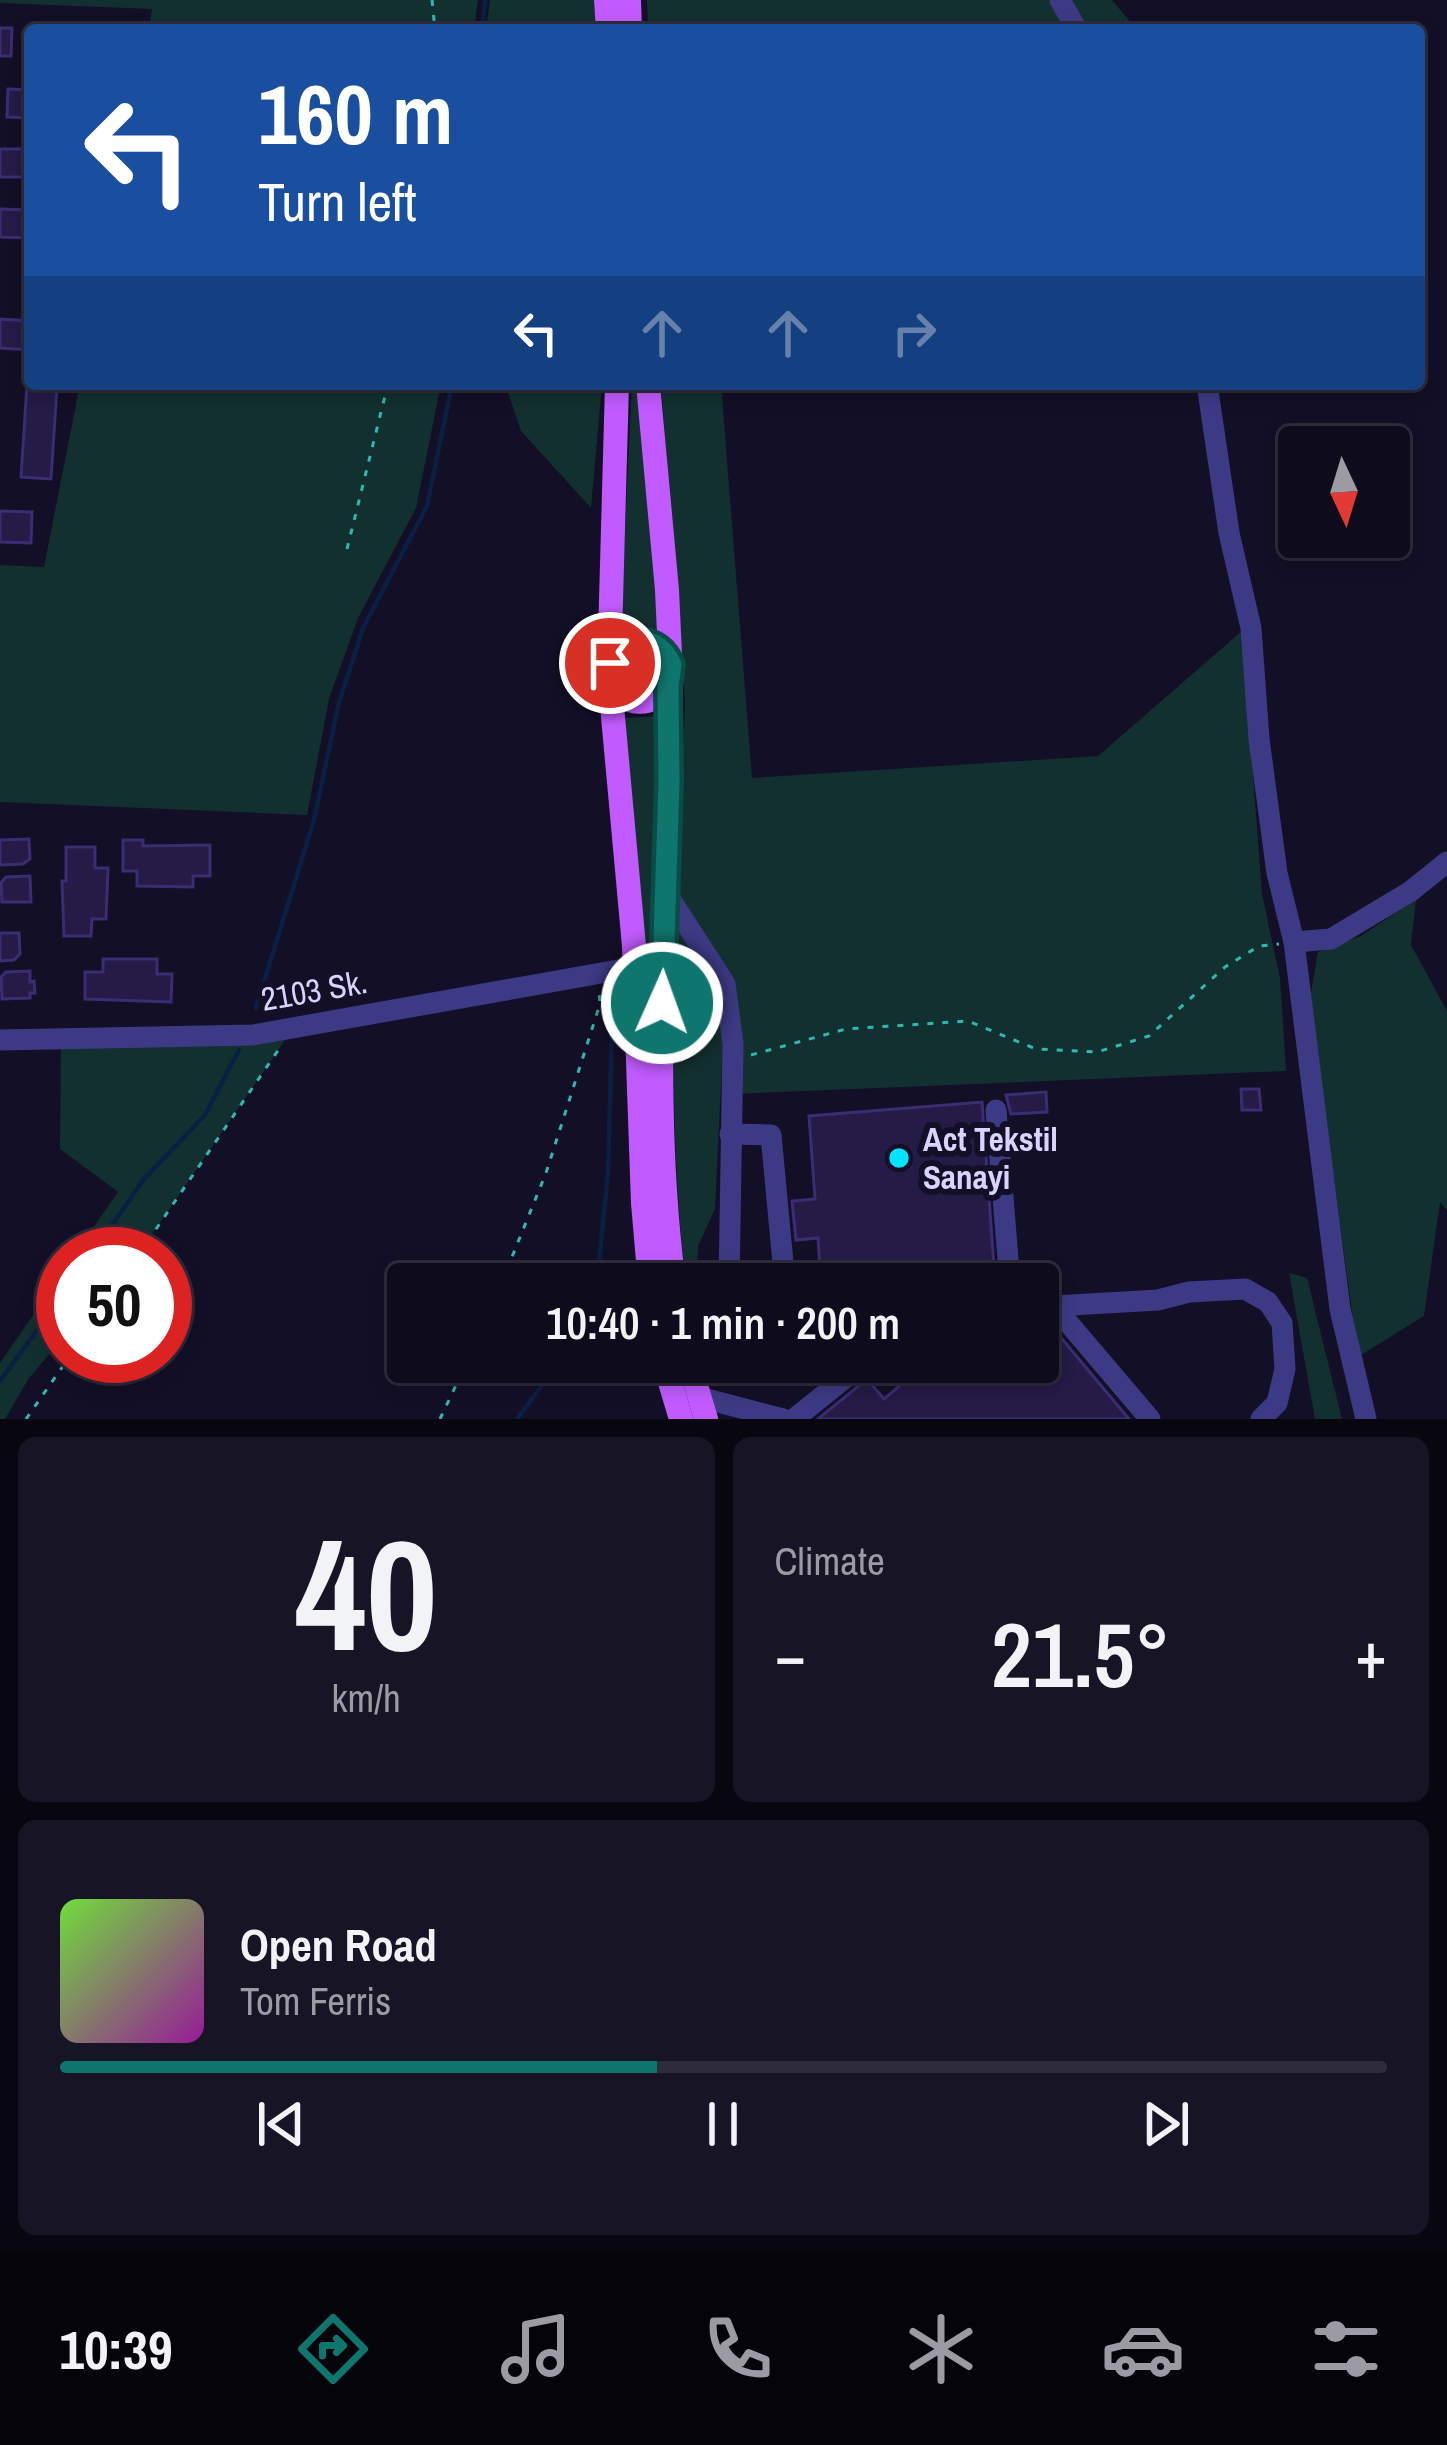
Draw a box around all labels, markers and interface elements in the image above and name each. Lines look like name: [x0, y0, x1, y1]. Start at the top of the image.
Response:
text: 160 m: [258, 57, 453, 170]
icon: left: [60, 72, 216, 228]
text: Turn left: [258, 165, 417, 238]
icon: left: [503, 300, 569, 366]
icon: ahead: [629, 300, 695, 366]
icon: ahead: [755, 300, 821, 366]
icon: right: [881, 300, 947, 366]
north arrow: [1278, 426, 1410, 558]
map controls: [1278, 426, 1410, 558]
pin: [559, 612, 661, 714]
icon: arrive: [577, 630, 643, 696]
position arrow: [599, 940, 725, 1066]
street label: 2103 Sk.: [258, 959, 370, 1021]
place label: Act Tekstil Sanayi: [923, 1117, 1058, 1199]
marker: Act Tekstil Sanayi: [886, 1145, 912, 1171]
speed limit sign: 50: [36, 1227, 192, 1383]
text: 10:40 · 1 min · 200 m: [546, 1292, 900, 1353]
text: 40: [295, 1489, 437, 1699]
text: Climate: [775, 1535, 885, 1587]
text: 21.5°: [991, 1594, 1171, 1715]
text: −: [775, 1610, 806, 1699]
text: +: [1355, 1610, 1387, 1699]
text: km/h: [332, 1672, 401, 1724]
text: Open Road: [240, 1914, 437, 1975]
text: Tom Ferris: [240, 1975, 391, 2027]
icon: previous: [248, 2091, 314, 2157]
icon: pause: [690, 2091, 756, 2157]
icon: next: [1133, 2091, 1199, 2157]
icon: directions: [291, 2307, 375, 2391]
icon: music: [494, 2307, 578, 2391]
icon: phone: [696, 2307, 780, 2391]
icon: climate: [899, 2307, 983, 2391]
icon: car: [1101, 2307, 1185, 2391]
icon: filters: [1304, 2307, 1388, 2391]
text: 10:39: [59, 2313, 173, 2386]

